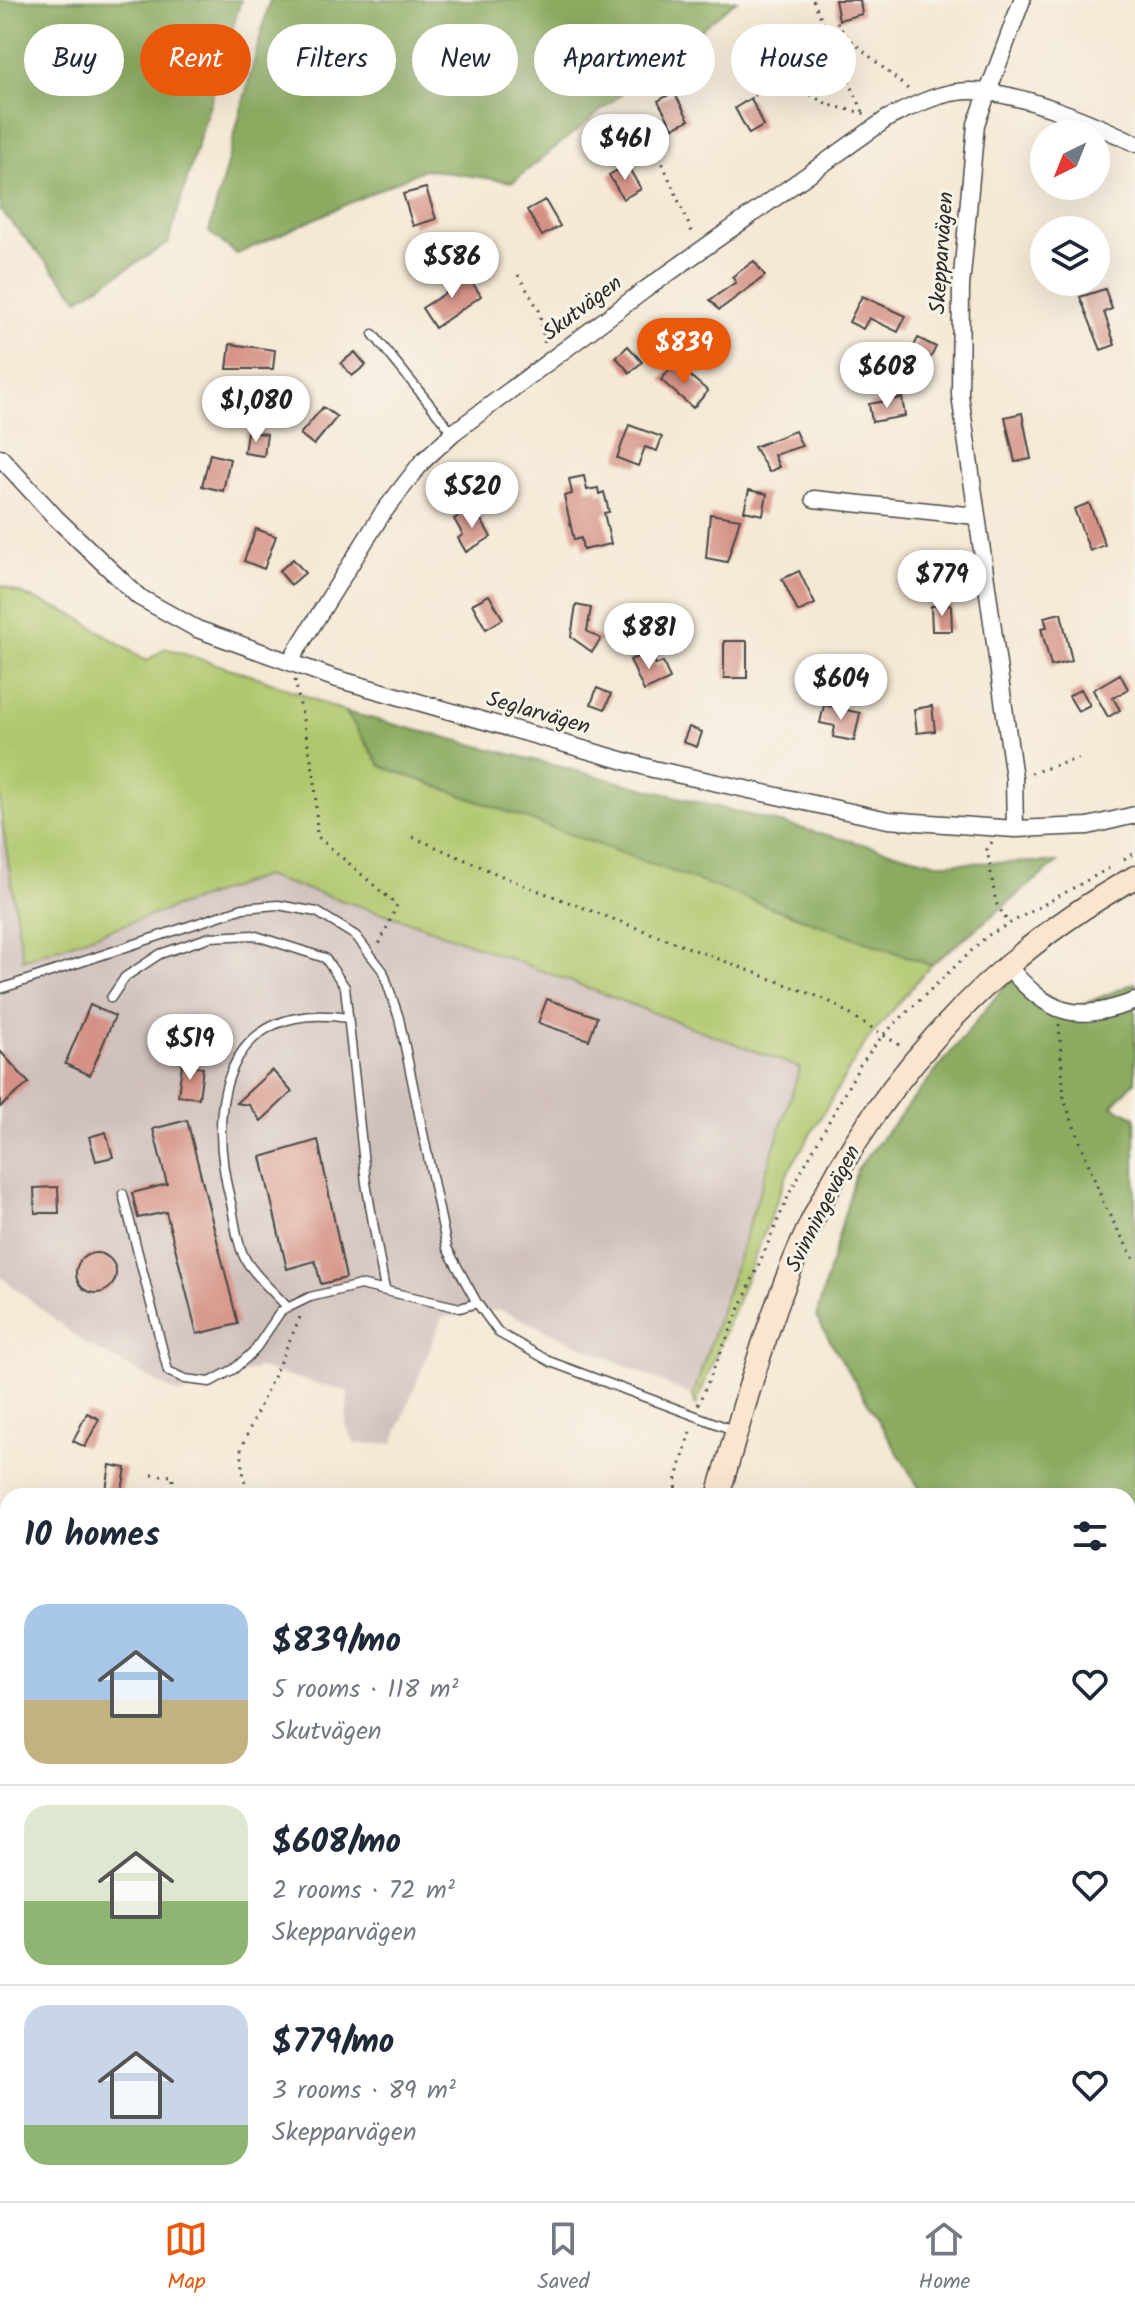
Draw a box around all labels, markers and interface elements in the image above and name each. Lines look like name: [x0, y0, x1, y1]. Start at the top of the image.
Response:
chip: Buy: [24, 24, 124, 96]
chip: Rent: [140, 24, 251, 96]
chip: Filters: [267, 24, 396, 96]
chip: New: [412, 24, 518, 96]
chip: Apartment: [534, 24, 715, 96]
chip: House: [731, 24, 856, 96]
pin: $461: [578, 114, 672, 182]
text: $461: [599, 119, 651, 161]
north arrow: [1030, 120, 1110, 200]
map controls: [1030, 120, 1110, 296]
street label: Skepparvägen: [921, 191, 965, 315]
button: layers: [1030, 216, 1110, 296]
pin: $586: [405, 232, 499, 300]
text: $586: [423, 237, 481, 279]
street label: Skutvägen: [535, 267, 631, 351]
pin: $839: [637, 318, 731, 386]
text: $839: [655, 323, 713, 365]
pin: $608: [840, 342, 934, 410]
text: $608: [858, 347, 916, 389]
pin: $1,080: [191, 376, 321, 444]
text: $1,080: [220, 381, 292, 423]
pin: $520: [425, 462, 519, 530]
text: $520: [443, 467, 501, 509]
pin: $779: [895, 550, 989, 618]
text: $779: [915, 555, 969, 597]
pin: $881: [602, 603, 696, 671]
text: $881: [622, 608, 676, 650]
pin: $604: [794, 654, 888, 722]
text: $604: [813, 659, 870, 701]
street label: Seglarvägen: [482, 682, 594, 746]
pin: $519: [143, 1014, 237, 1082]
text: $519: [165, 1019, 215, 1061]
street label: Svinningevägen: [777, 1139, 871, 1279]
text: 10 homes: [24, 1509, 160, 1563]
icon: filters: [1068, 1514, 1112, 1558]
text: $839/mo: [272, 1615, 401, 1669]
icon: home: [88, 1636, 184, 1732]
icon: heart: [1068, 1662, 1112, 1706]
text: 5 rooms · 118 m²: [272, 1669, 458, 1711]
text: Skutvägen: [272, 1711, 382, 1753]
text: $608/mo: [272, 1816, 401, 1870]
icon: home: [88, 1837, 184, 1933]
icon: heart: [1068, 1863, 1112, 1907]
text: 2 rooms · 72 m²: [272, 1870, 455, 1912]
text: Skepparvägen: [272, 1912, 417, 1954]
text: $779/mo: [272, 2016, 394, 2070]
icon: home: [88, 2037, 184, 2133]
icon: heart: [1068, 2063, 1112, 2107]
text: 3 rooms · 89 m²: [272, 2070, 456, 2112]
text: Skepparvägen: [272, 2112, 417, 2154]
tab: Map: [164, 2217, 208, 2300]
tab: Saved: [537, 2217, 590, 2300]
tab: Home: [918, 2217, 971, 2300]

